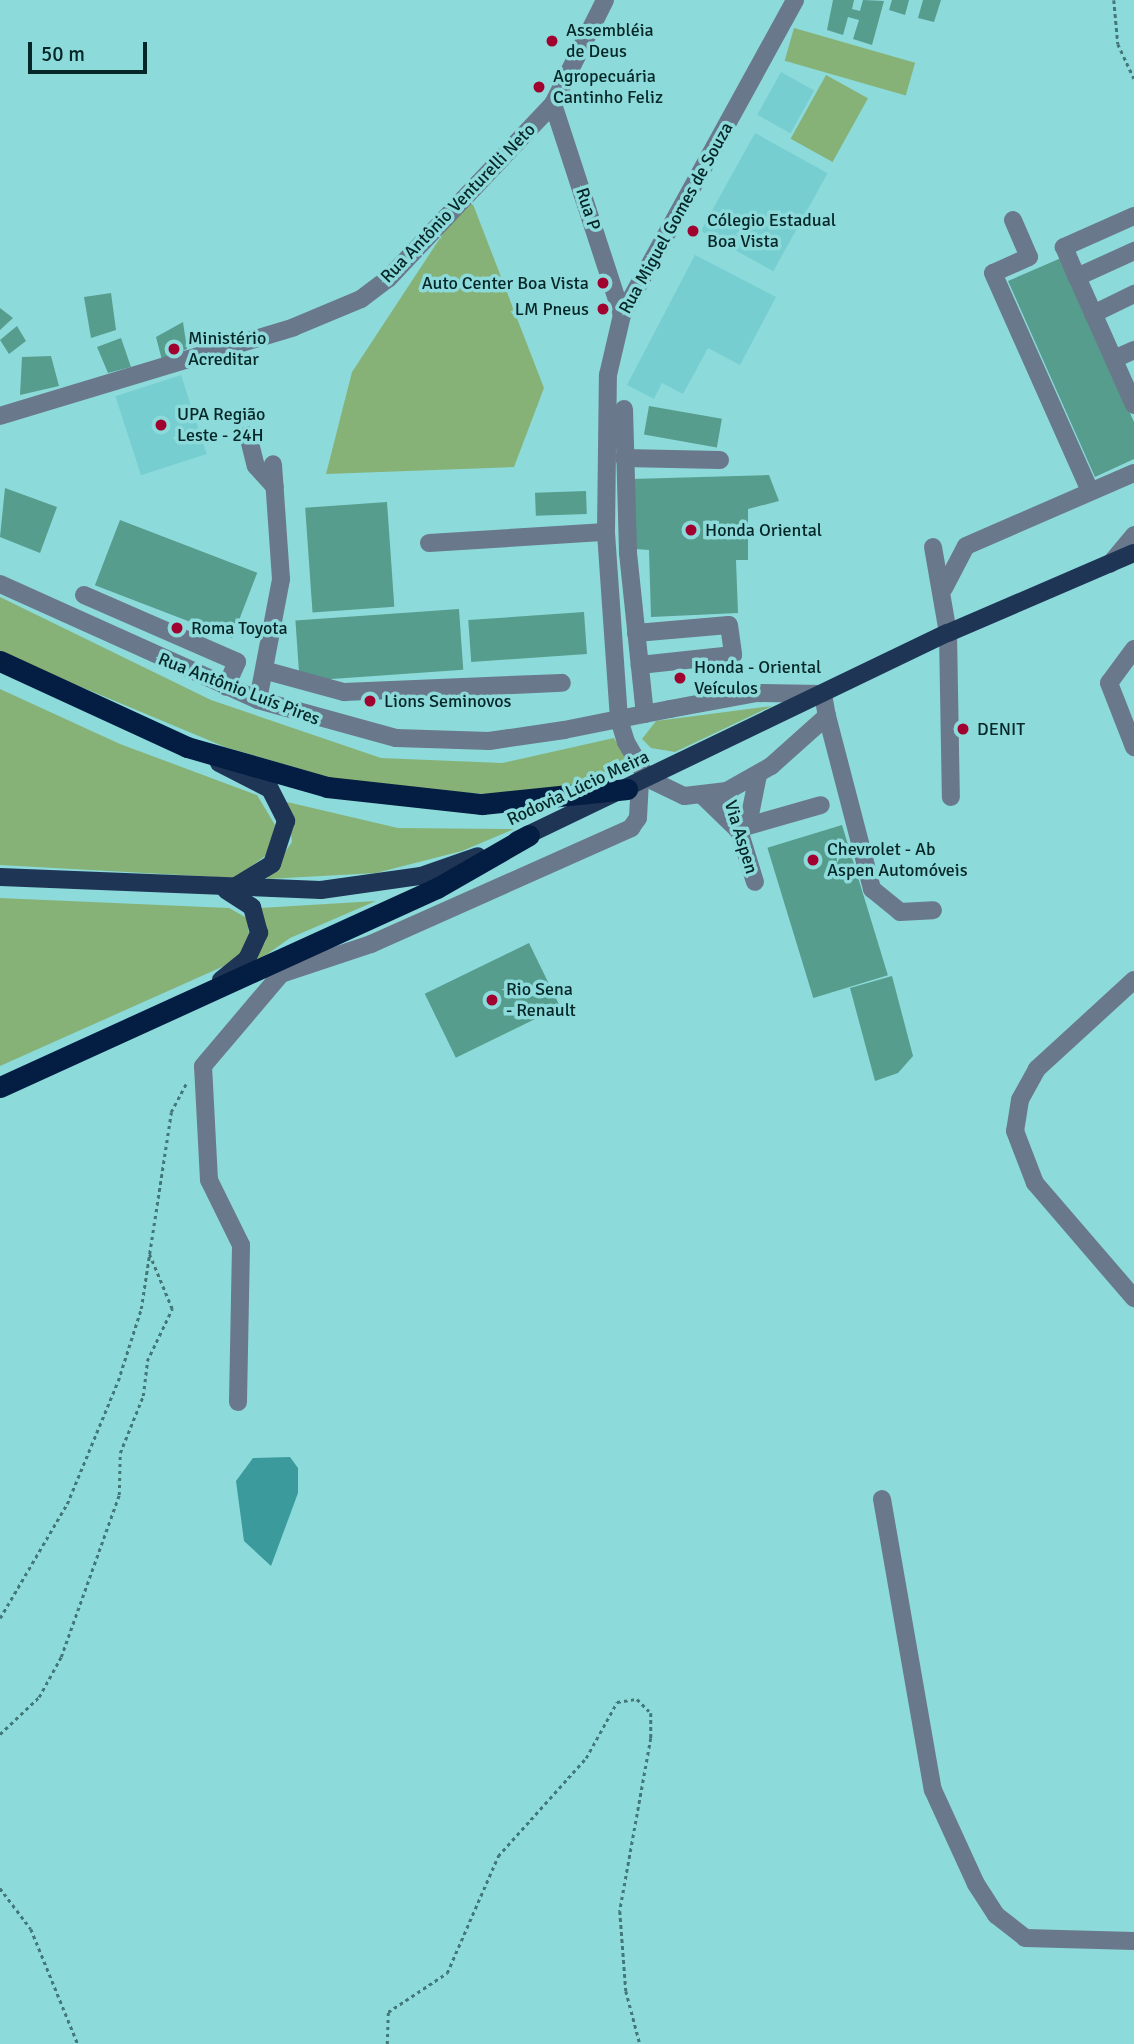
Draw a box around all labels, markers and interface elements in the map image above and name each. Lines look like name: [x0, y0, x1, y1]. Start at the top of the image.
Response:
place label: Assembléia de Deus: [566, 20, 654, 62]
scale bar: [32, 28, 150, 72]
marker: Assembléia de Deus: [544, 33, 560, 49]
text: 50 m: [41, 41, 85, 67]
place label: Agropecuária Cantinho Feliz: [553, 66, 663, 108]
marker: Agropecuária Cantinho Feliz: [531, 79, 547, 95]
street label: Rua Antônio Venturelli Neto: [376, 119, 540, 287]
street label: Rua Miguel Gomes de Souza: [614, 119, 738, 317]
street label: Rua P: [571, 185, 605, 233]
place label: Cólegio Estadual Boa Vista: [707, 210, 836, 252]
marker: Cólegio Estadual Boa Vista: [685, 223, 701, 239]
place label: Auto Center Boa Vista: [422, 272, 589, 294]
marker: Auto Center Boa Vista: [595, 275, 611, 291]
place label: LM Pneus: [515, 298, 589, 320]
marker: LM Pneus: [595, 301, 611, 317]
place label: Ministério Acreditar: [188, 328, 266, 370]
marker: Ministério Acreditar: [166, 341, 182, 357]
place label: UPA Região Leste - 24H: [177, 404, 265, 446]
marker: UPA Região Leste - 24H: [151, 415, 171, 435]
place label: Honda Oriental: [705, 519, 822, 541]
marker: Honda Oriental: [683, 522, 699, 538]
place label: Roma Toyota: [191, 617, 288, 639]
marker: Roma Toyota: [169, 620, 185, 636]
street label: Rua Antônio Luís Pires: [155, 648, 323, 730]
place label: Honda - Oriental Veículos: [694, 657, 821, 700]
marker: Honda - Oriental Veículos: [672, 670, 688, 686]
place label: Lions Seminovos: [384, 690, 511, 712]
marker: Lions Seminovos: [362, 693, 378, 709]
place label: DENIT: [977, 718, 1025, 740]
marker: DENIT: [955, 721, 971, 737]
street label: Rodovia Lúcio Meira: [504, 746, 652, 830]
street label: Via Aspen: [720, 798, 762, 876]
place label: Chevrolet - Ab Aspen Automóveis: [827, 839, 968, 882]
marker: Chevrolet - Ab Aspen Automóveis: [805, 852, 821, 868]
place label: Rio Sena - Renault: [506, 979, 576, 1021]
marker: Rio Sena - Renault: [484, 992, 500, 1008]

